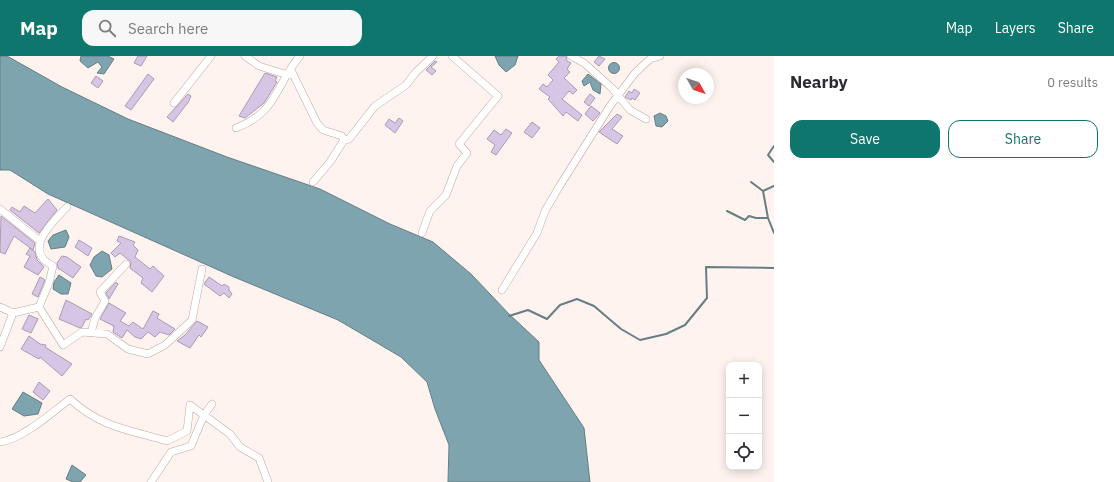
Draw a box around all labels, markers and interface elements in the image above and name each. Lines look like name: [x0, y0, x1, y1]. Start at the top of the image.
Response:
search box: [82, 10, 362, 46]
text: Map: [20, 16, 58, 40]
icon: search: [96, 17, 118, 39]
text: Search here: [128, 19, 208, 38]
text: Map: [946, 19, 973, 37]
text: Layers: [995, 19, 1036, 37]
text: Share: [1058, 19, 1094, 37]
north arrow: [678, 68, 714, 104]
text: Nearby: [790, 71, 848, 93]
text: 0 results: [1047, 74, 1098, 91]
button: Save: [790, 120, 940, 158]
button: Share: [948, 120, 1098, 158]
map controls: [726, 362, 762, 470]
button: +: [726, 362, 762, 398]
button: −: [726, 398, 762, 434]
button: locate: [726, 434, 762, 470]

